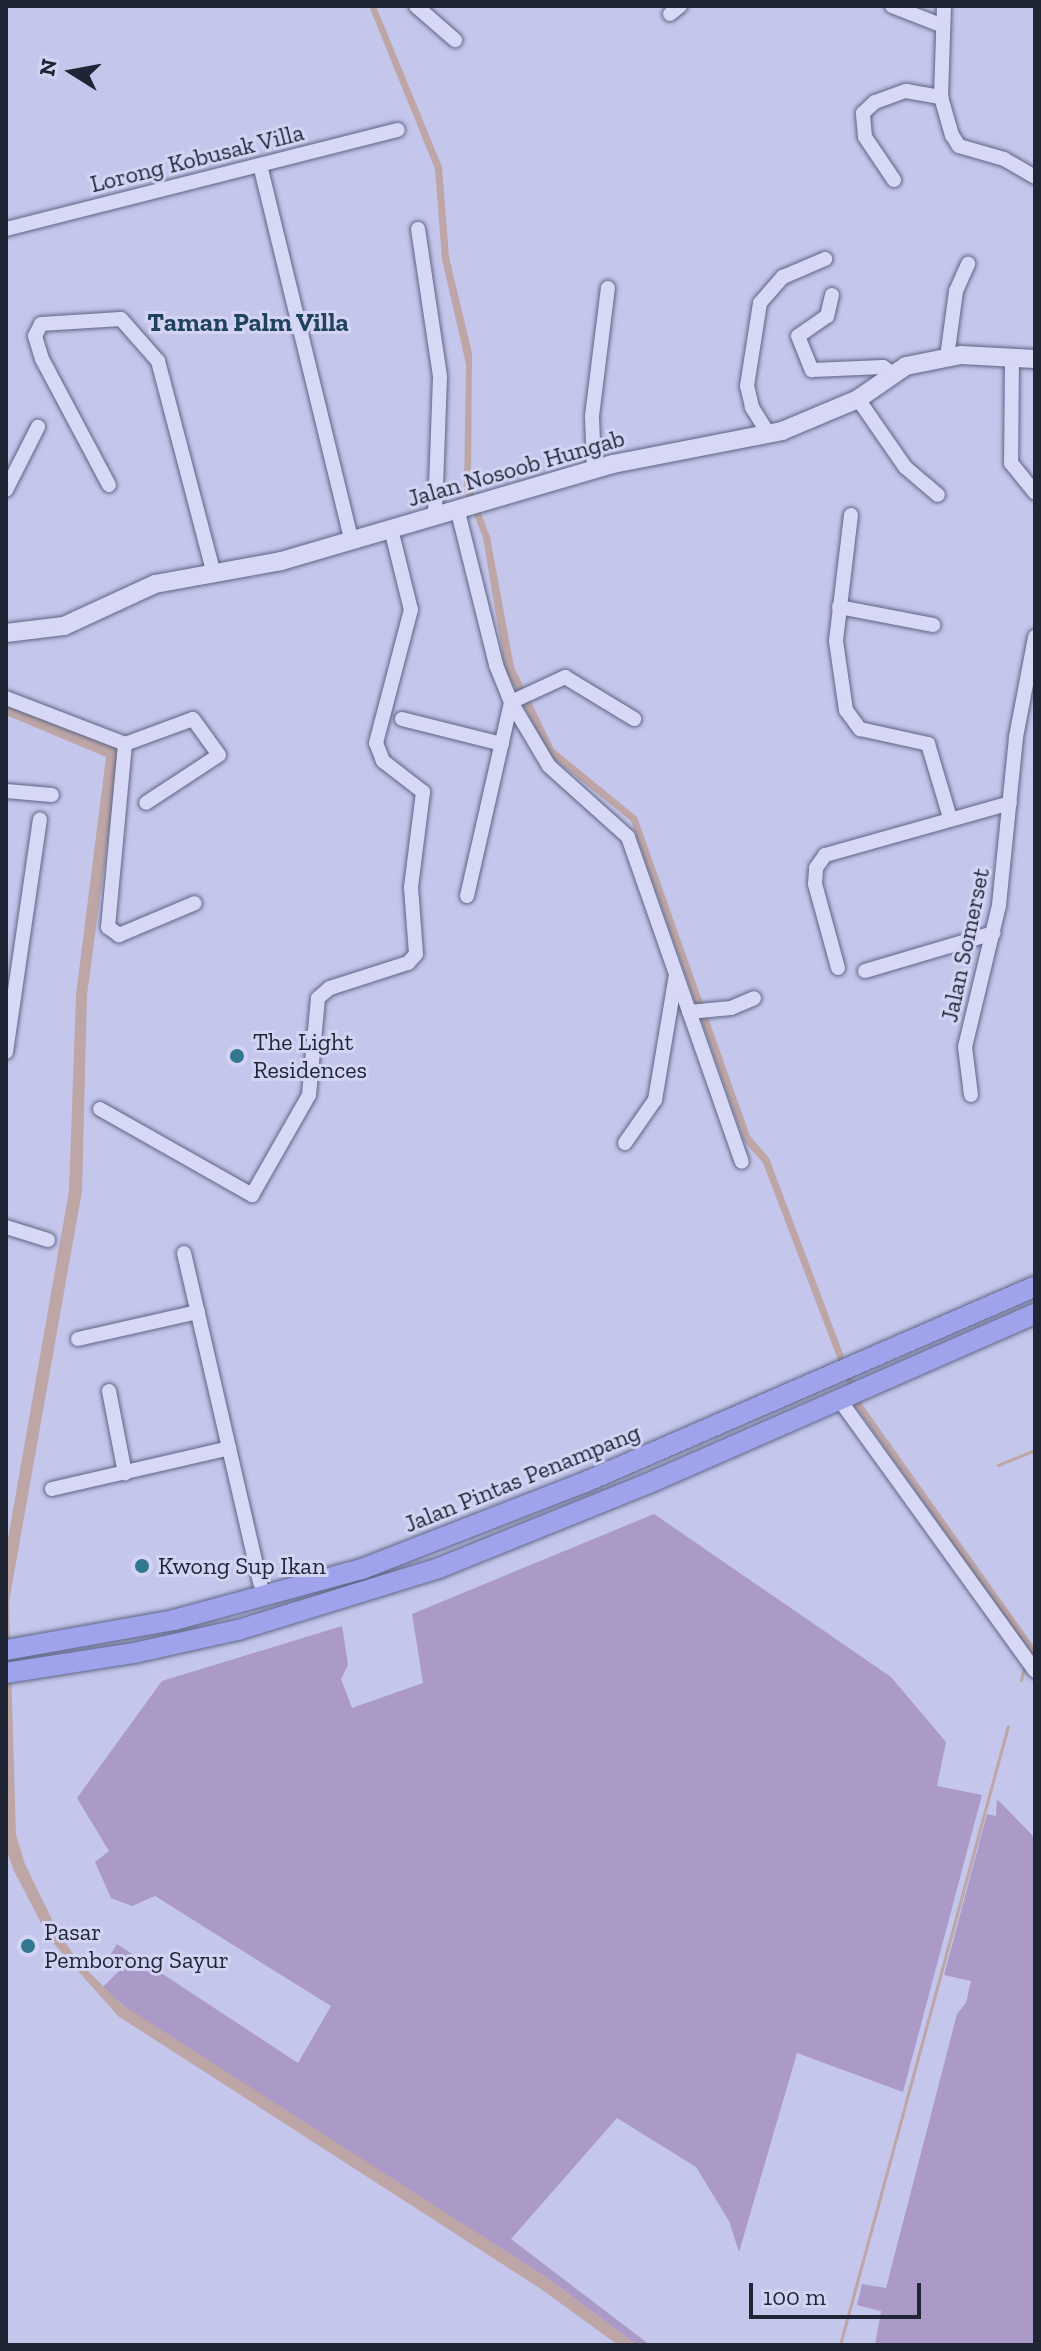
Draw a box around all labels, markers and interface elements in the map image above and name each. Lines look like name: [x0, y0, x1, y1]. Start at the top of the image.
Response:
north arrow: [32, 32, 112, 112]
text: N: [33, 57, 63, 78]
street label: Lorong Kobusak Villa: [87, 117, 307, 199]
district label: Taman Palm Villa: [147, 307, 349, 339]
street label: Jalan Nosoob Hungab: [404, 423, 628, 513]
street label: Jalan Somerset: [935, 865, 995, 1025]
place label: The Light Residences: [253, 1028, 367, 1084]
marker: The Light Residences: [228, 1047, 246, 1065]
street label: Jalan Pintas Penampang: [400, 1417, 644, 1539]
place label: Kwong Sup Ikan: [158, 1552, 326, 1580]
marker: Kwong Sup Ikan: [133, 1557, 151, 1575]
place label: Pasar Pemborong Sayur: [44, 1918, 229, 1974]
marker: Pasar Pemborong Sayur: [19, 1937, 37, 1955]
scale bar: [753, 2267, 925, 2317]
text: 100 m: [763, 2282, 826, 2311]

